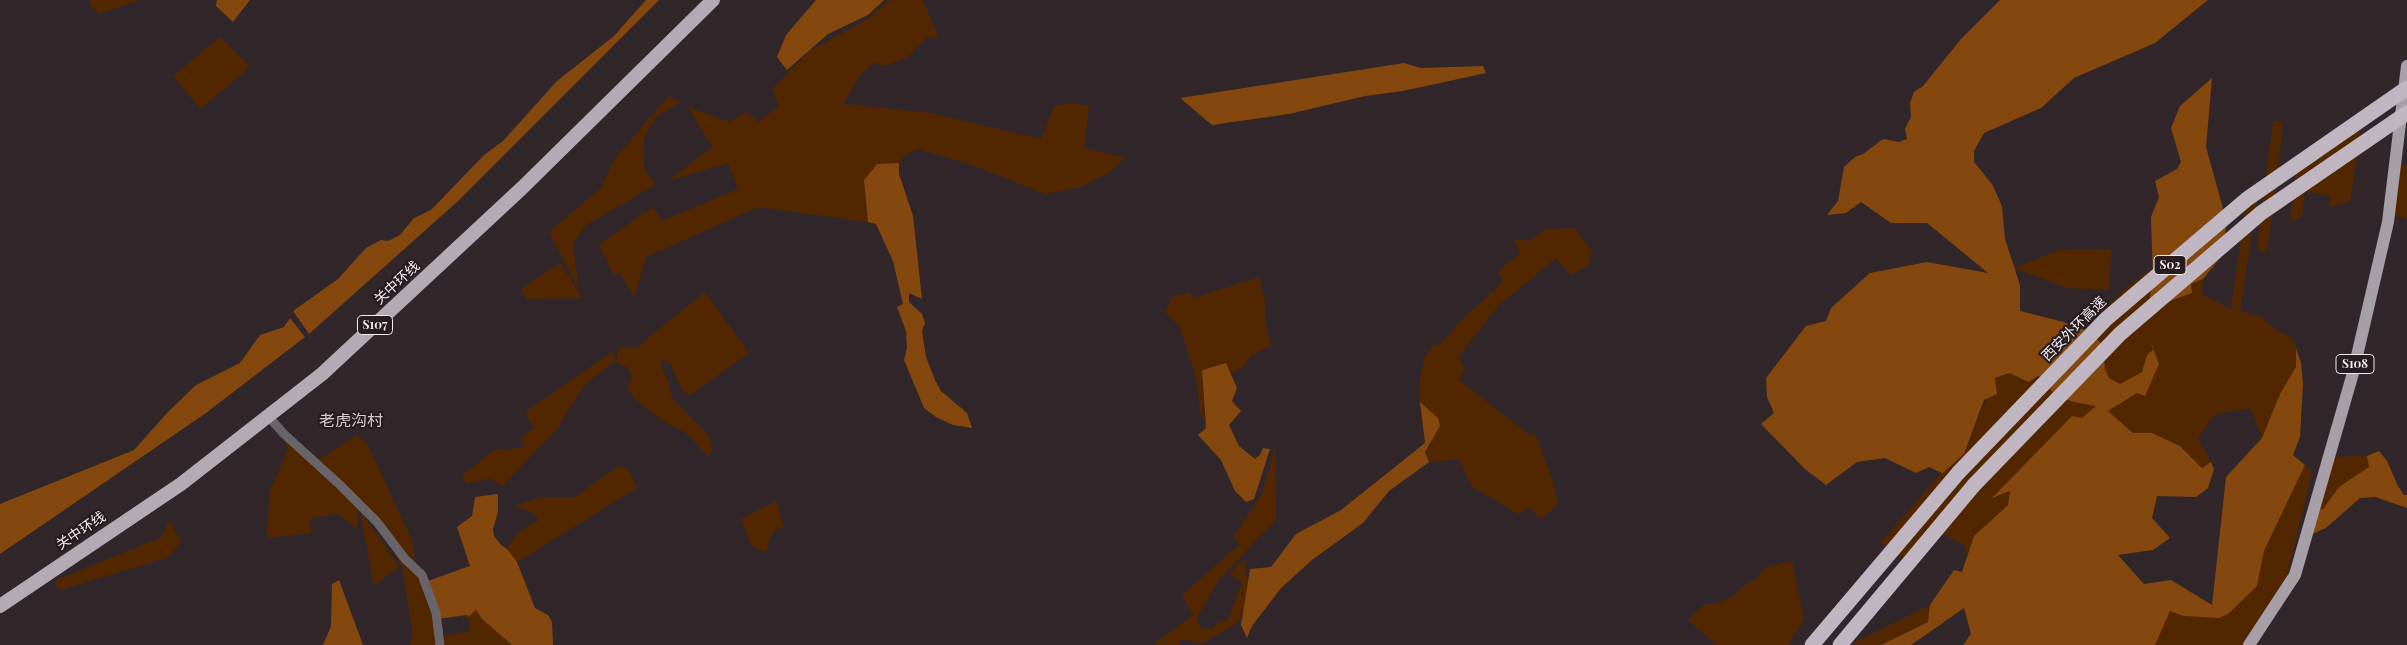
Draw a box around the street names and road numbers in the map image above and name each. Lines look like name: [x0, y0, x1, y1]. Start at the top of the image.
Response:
road number: S02: [2154, 256, 2186, 274]
street label: 关中环线: [371, 258, 423, 308]
street label: 西安外环高速: [2038, 293, 2110, 365]
road number: S107: [358, 316, 392, 334]
road number: S108: [2336, 354, 2374, 374]
street label: 关中环线: [53, 508, 109, 554]

